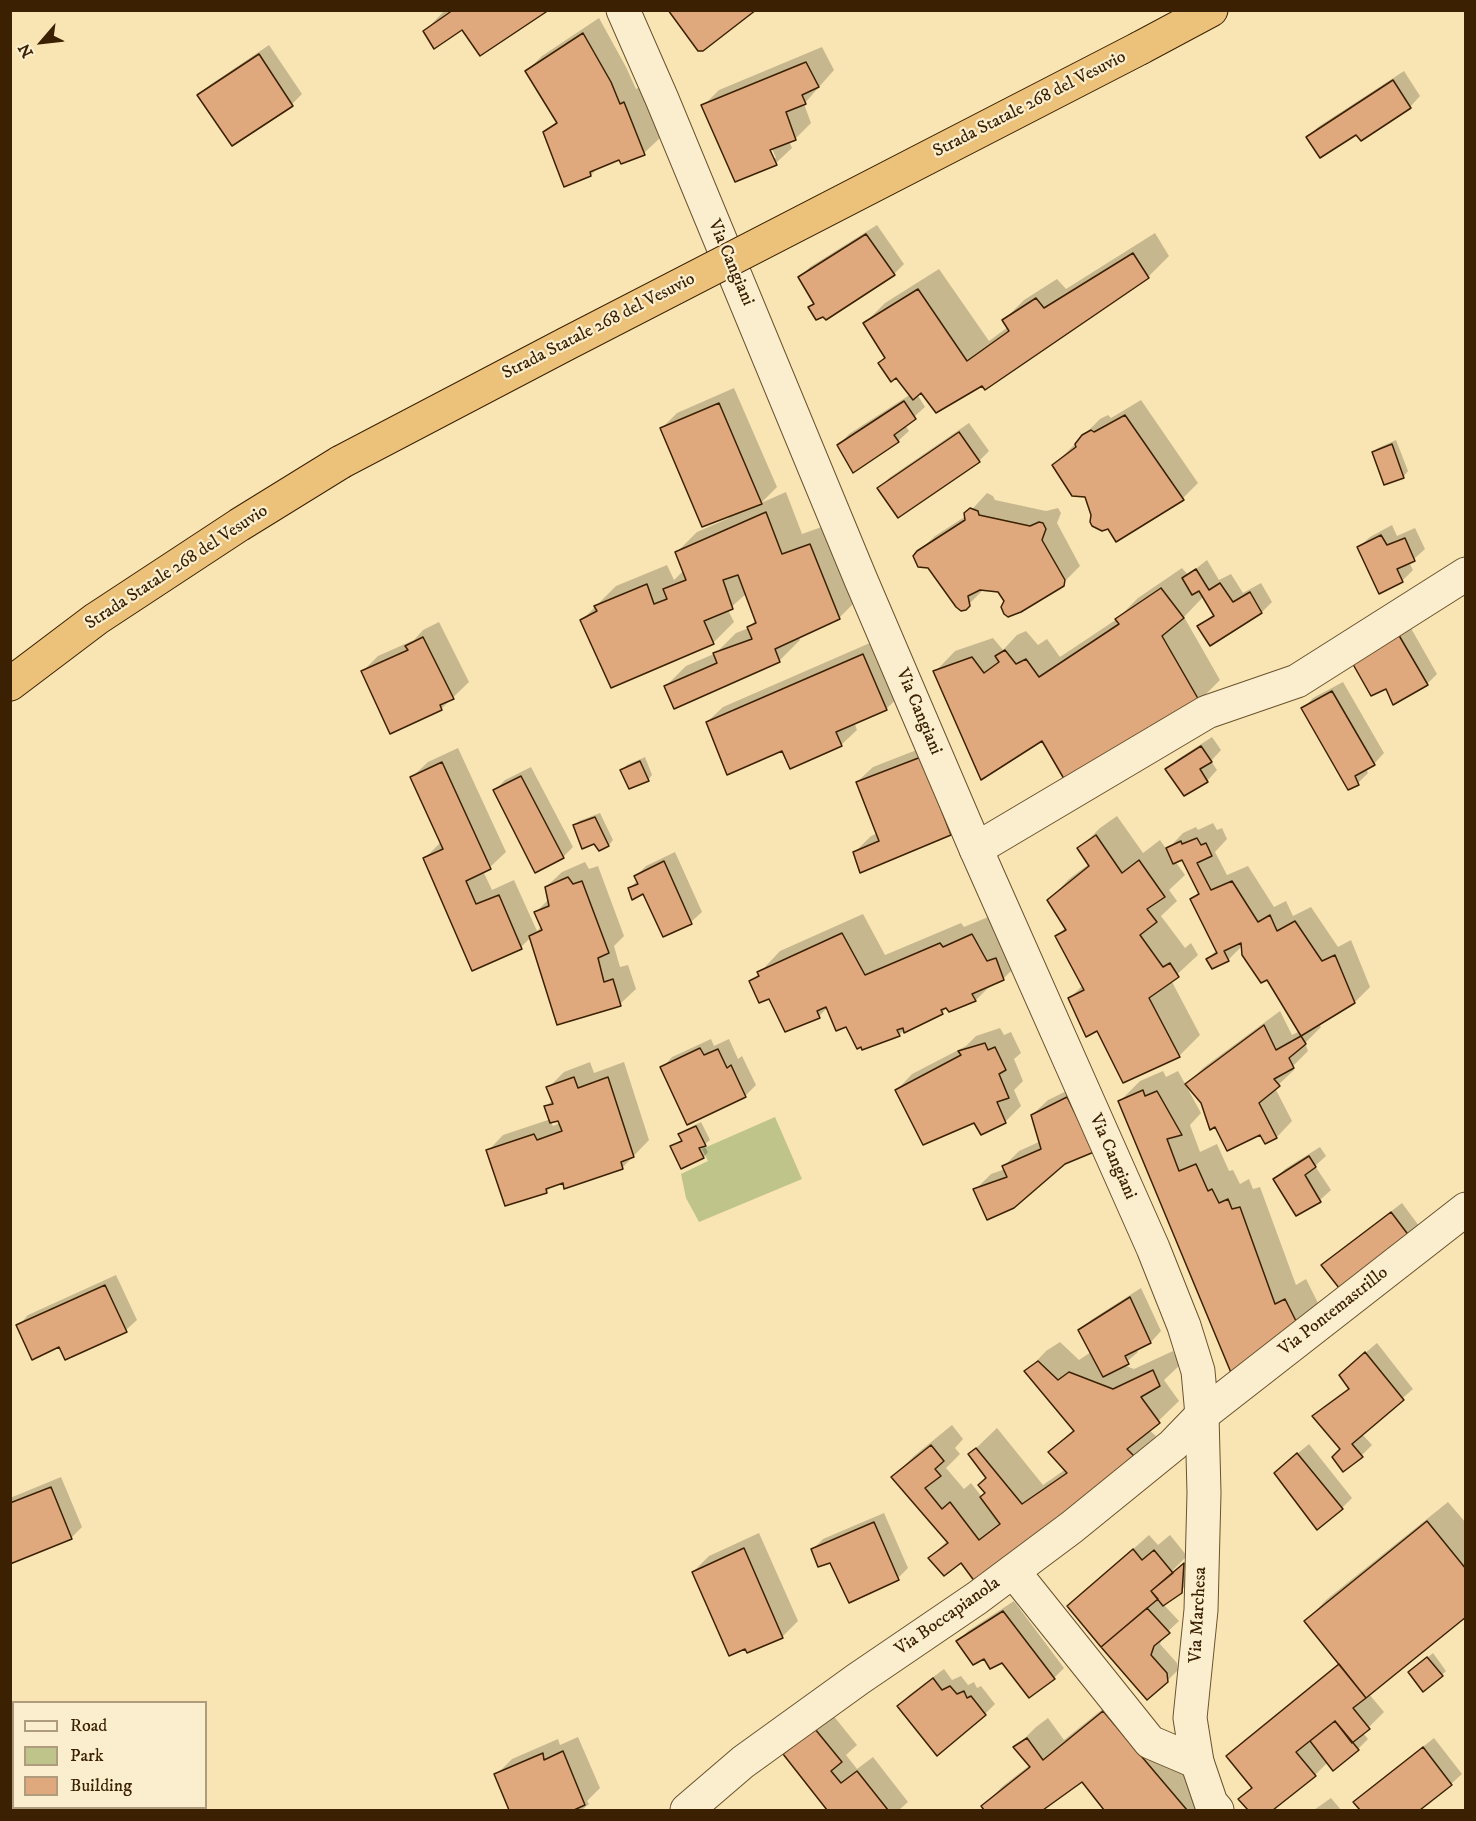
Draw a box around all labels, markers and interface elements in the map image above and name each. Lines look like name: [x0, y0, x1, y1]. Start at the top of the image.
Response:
north arrow: [12, 12, 72, 72]
text: N: [14, 40, 38, 61]
street label: Strada Statale 268 del Vesuvio: [930, 47, 1130, 163]
street label: Via Cangiani: [702, 217, 758, 309]
street label: Strada Statale 268 del Vesuvio: [499, 269, 699, 385]
street label: Strada Statale 268 del Vesuvio: [82, 501, 272, 635]
street label: Via Cangiani: [890, 666, 946, 758]
street label: Via Cangiani: [1084, 1111, 1140, 1203]
street label: Via Pontemastrillo: [1275, 1263, 1393, 1361]
street label: Via Marchesa: [1186, 1566, 1212, 1664]
street label: Via Boccapianola: [891, 1573, 1005, 1661]
legend: [12, 1701, 207, 1809]
text: Road: [70, 1715, 107, 1737]
text: Park: [70, 1745, 104, 1767]
text: Building: [70, 1775, 132, 1797]

